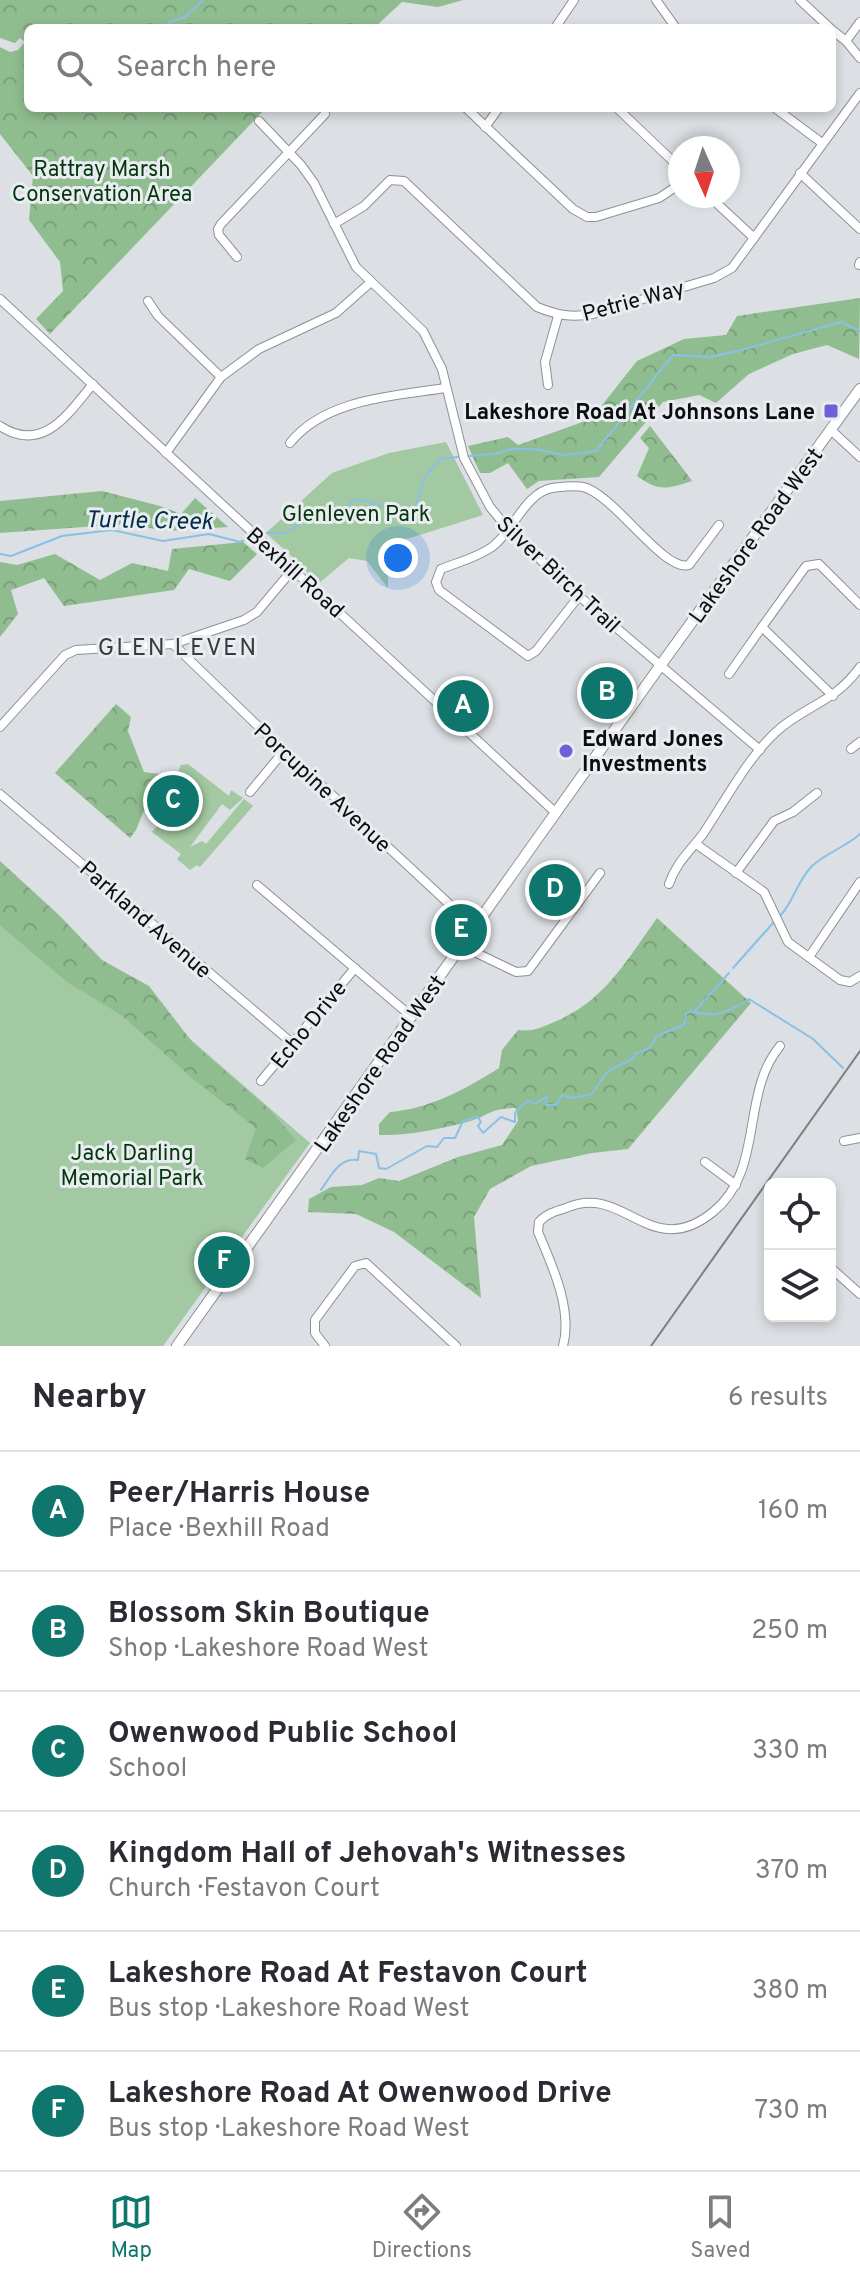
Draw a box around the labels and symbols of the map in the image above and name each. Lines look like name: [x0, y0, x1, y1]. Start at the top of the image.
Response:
north arrow: [668, 136, 740, 208]
park label: Rattray Marsh Conservation Area: [12, 157, 192, 209]
street label: Petrie Way: [580, 276, 688, 329]
place label: Lakeshore Road At Johnsons Lane: [464, 400, 815, 427]
marker: Lakeshore Road At Johnsons Lane: [822, 402, 840, 420]
street label: Lakeshore Road West: [684, 443, 830, 630]
park label: Glenleven Park: [282, 502, 430, 529]
water label: Turtle Creek: [85, 506, 214, 538]
street label: Silver Birch Trail: [490, 512, 625, 640]
street label: Bexhill Road: [240, 523, 349, 625]
your location: [378, 538, 418, 578]
district label: GLEN LEVEN: [98, 634, 258, 664]
pin: B: [581, 663, 633, 723]
pin: A: [437, 676, 489, 736]
street label: Porcupine Avenue: [247, 718, 396, 859]
place label: Edward Jones Investments: [582, 727, 724, 779]
marker: Edward Jones Investments: [557, 742, 575, 760]
pin: C: [147, 771, 199, 831]
street label: Parkland Avenue: [73, 856, 216, 986]
pin: D: [529, 860, 581, 920]
pin: E: [435, 900, 487, 960]
street label: Lakeshore Road West: [310, 970, 452, 1158]
street label: Echo Drive: [266, 976, 354, 1075]
park label: Jack Darling Memorial Park: [61, 1141, 203, 1193]
pin: F: [198, 1232, 250, 1292]

